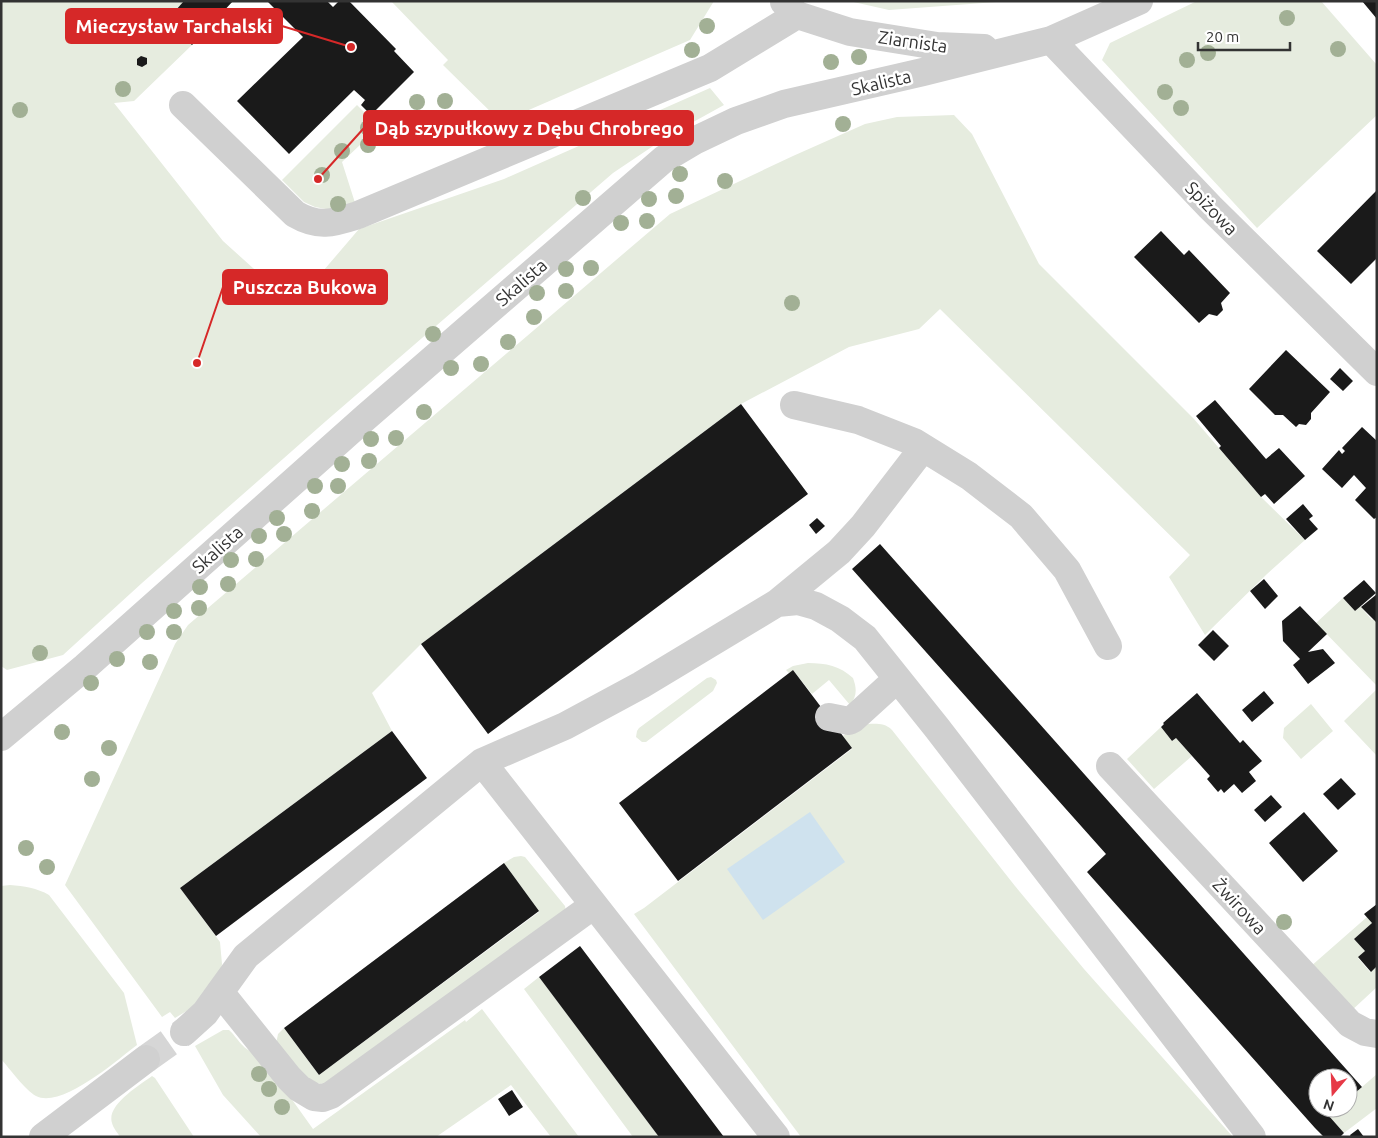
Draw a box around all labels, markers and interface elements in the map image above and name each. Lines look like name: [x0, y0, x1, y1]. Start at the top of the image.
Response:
callout: Mieczysław Tarchalski: [66, 9, 282, 43]
text: Mieczysław Tarchalski: [76, 15, 272, 37]
scale bar: [1198, 20, 1290, 52]
street label: Ziarnista: [877, 26, 949, 56]
text: 20 m: [1206, 28, 1239, 45]
street label: Skalista: [849, 65, 913, 99]
callout: Dąb szypułkowy z Dębu Chrobrego: [364, 111, 693, 145]
text: Dąb szypułkowy z Dębu Chrobrego: [374, 117, 684, 139]
street label: Spiżowa: [1182, 177, 1242, 239]
street label: Skalista: [491, 254, 551, 310]
callout: Puszcza Bukowa: [223, 270, 387, 304]
text: Puszcza Bukowa: [233, 276, 377, 298]
street label: Skalista: [188, 521, 246, 577]
street label: Żwirowa: [1209, 874, 1271, 938]
north arrow: [1308, 1068, 1358, 1118]
text: N: [1321, 1096, 1336, 1115]

